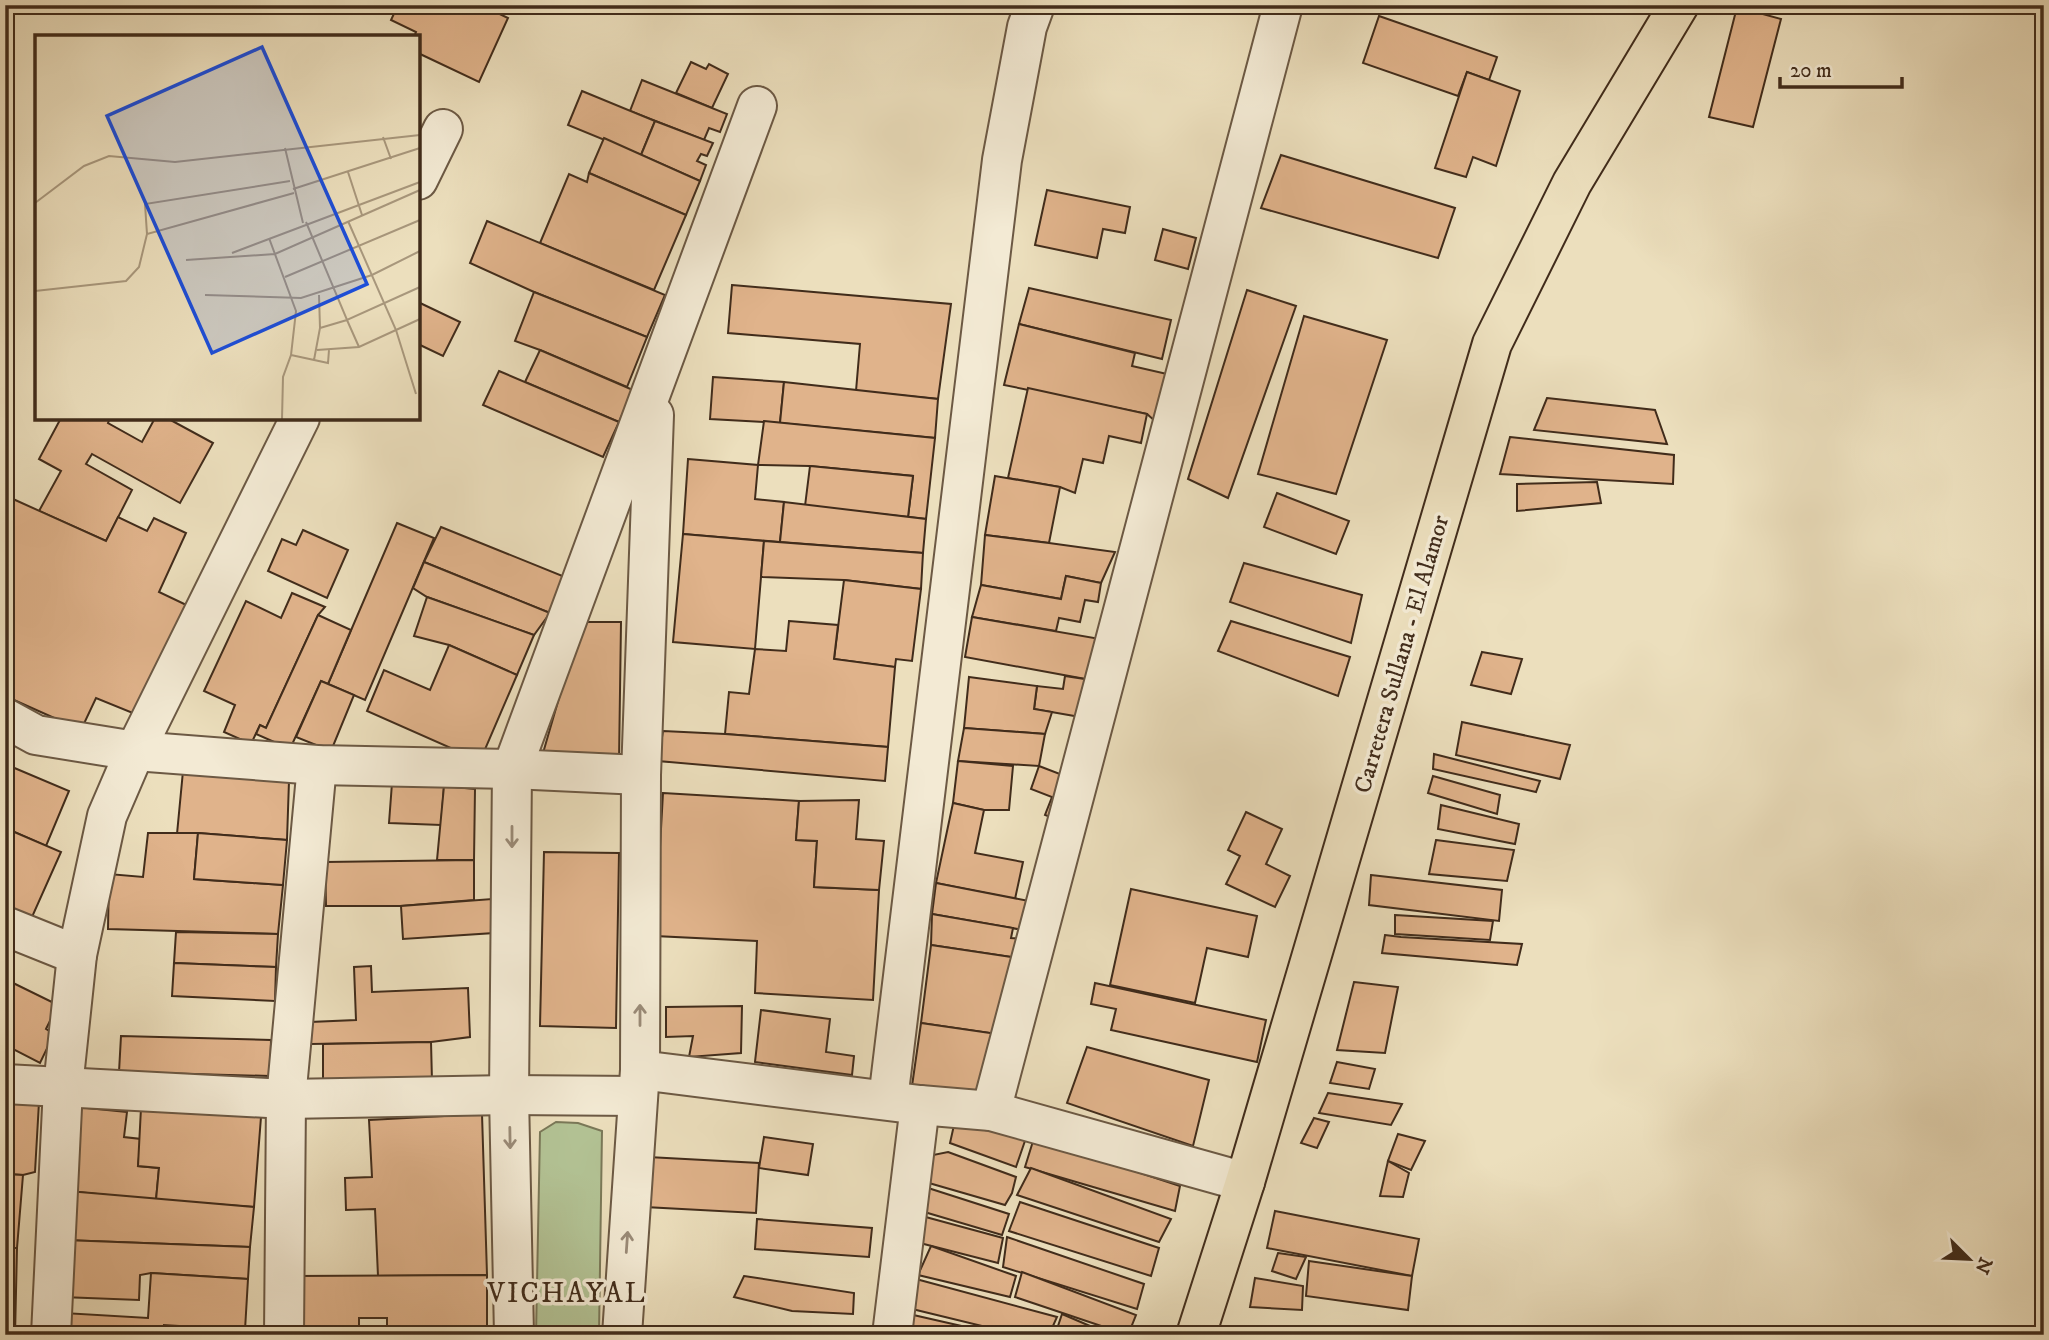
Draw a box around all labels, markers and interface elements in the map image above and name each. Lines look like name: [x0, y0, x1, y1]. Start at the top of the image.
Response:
inset map: [35, 35, 420, 420]
scale bar: [1780, 46, 1902, 90]
text: 20 m: [1790, 58, 1832, 84]
street label: Carretera Sullana - El Alamor: [1348, 512, 1456, 797]
one-way arrow: [505, 825, 519, 848]
one-way arrow: [633, 1004, 647, 1027]
one-way arrow: [503, 1126, 517, 1149]
north arrow: [1934, 1224, 2004, 1294]
one-way arrow: [621, 1231, 634, 1254]
text: N: [1969, 1253, 1997, 1277]
district label: VICHAYAL: [486, 1276, 647, 1311]

